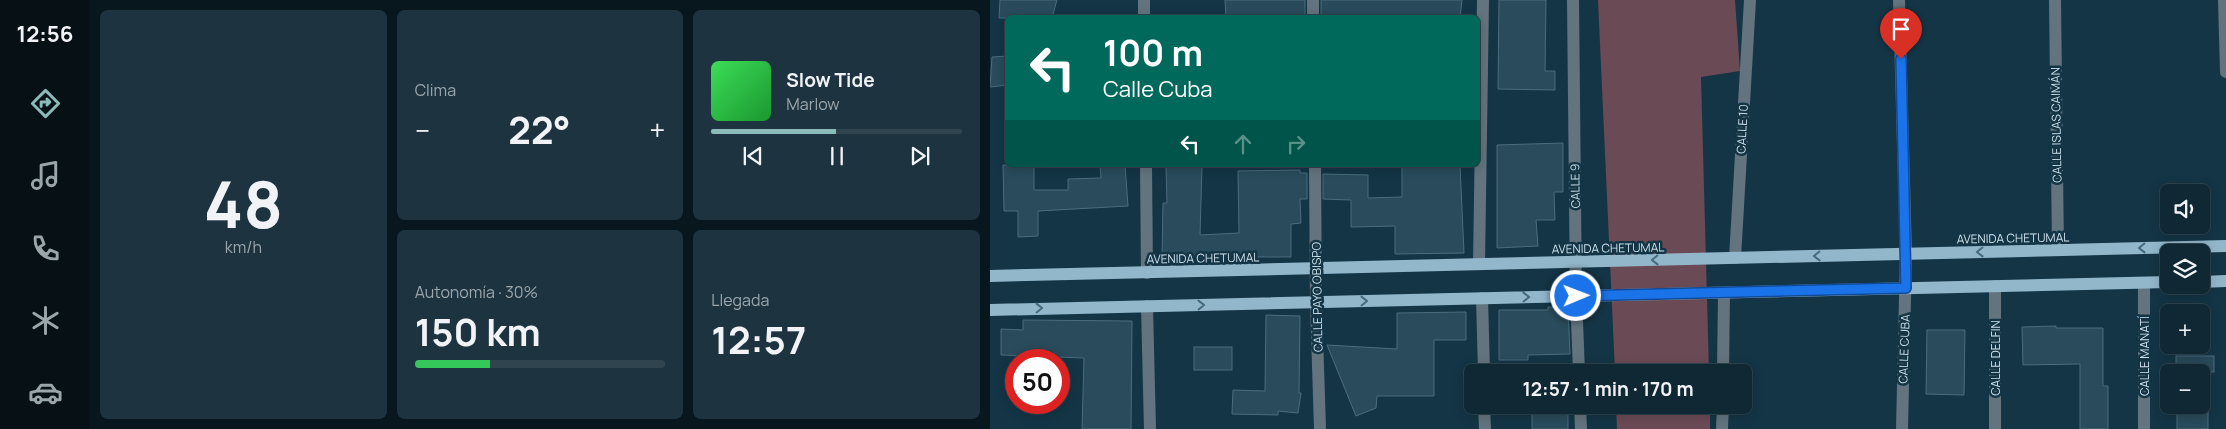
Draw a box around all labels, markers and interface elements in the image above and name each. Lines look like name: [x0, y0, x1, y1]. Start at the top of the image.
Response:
pin: [1880, 8, 1922, 59]
icon: arrive: [1887, 15, 1915, 43]
text: 12:56: [17, 19, 73, 49]
text: 100 m: [1103, 29, 1203, 77]
icon: left: [1020, 35, 1085, 100]
text: Slow Tide: [786, 67, 875, 93]
street label: CALLE ISLAS CAIMÁN: [2046, 67, 2066, 183]
text: Calle Cuba: [1103, 74, 1213, 104]
text: Clima: [415, 79, 456, 101]
icon: directions: [28, 86, 63, 121]
text: Marlow: [786, 93, 840, 115]
text: 22°: [508, 103, 571, 155]
street label: CALLE 10: [1732, 104, 1752, 154]
text: −: [415, 111, 430, 149]
text: +: [649, 111, 665, 149]
icon: left: [1176, 130, 1204, 158]
icon: ahead: [1229, 130, 1257, 158]
icon: right: [1282, 130, 1310, 158]
icon: previous: [739, 142, 767, 170]
icon: pause: [823, 142, 851, 170]
icon: next: [906, 142, 934, 170]
icon: music: [28, 158, 63, 193]
text: 48: [204, 159, 283, 248]
street label: CALLE 9: [1566, 163, 1584, 209]
map controls: [2160, 184, 2210, 414]
button: sound: [2160, 184, 2210, 234]
street label: AVENIDA CHETUMAL: [1957, 229, 2069, 247]
icon: phone: [28, 231, 63, 266]
text: km/h: [225, 236, 262, 258]
street label: AVENIDA CHETUMAL: [1552, 239, 1664, 257]
street label: CALLE PAYO OBISPO: [1308, 241, 1326, 352]
one-way arrow: [2138, 243, 2146, 254]
button: layers: [2160, 244, 2210, 294]
one-way arrow: [1976, 247, 1984, 258]
street label: AVENIDA CHETUMAL: [1147, 249, 1259, 267]
one-way arrow: [1813, 251, 1821, 262]
one-way arrow: [1651, 255, 1658, 265]
position arrow: [1549, 269, 1601, 321]
text: Autonomía · 30%: [415, 281, 538, 303]
text: Llegada: [711, 289, 769, 311]
one-way arrow: [1522, 292, 1530, 302]
one-way arrow: [1360, 296, 1368, 306]
one-way arrow: [1197, 299, 1205, 310]
icon: climate: [28, 303, 63, 338]
one-way arrow: [1035, 303, 1043, 314]
button: +: [2160, 304, 2210, 354]
text: 150 km: [415, 305, 541, 357]
text: 12:57: [711, 313, 806, 365]
street label: CALLE CUBA: [1894, 314, 1914, 384]
street label: CALLE MANATÍ: [2136, 316, 2153, 396]
street label: CALLE DELFIN: [1987, 320, 2004, 396]
speed limit sign: 50: [1005, 349, 1070, 414]
button: −: [2160, 364, 2210, 414]
icon: car: [28, 375, 63, 410]
text: 12:57 · 1 min · 170 m: [1522, 376, 1694, 402]

